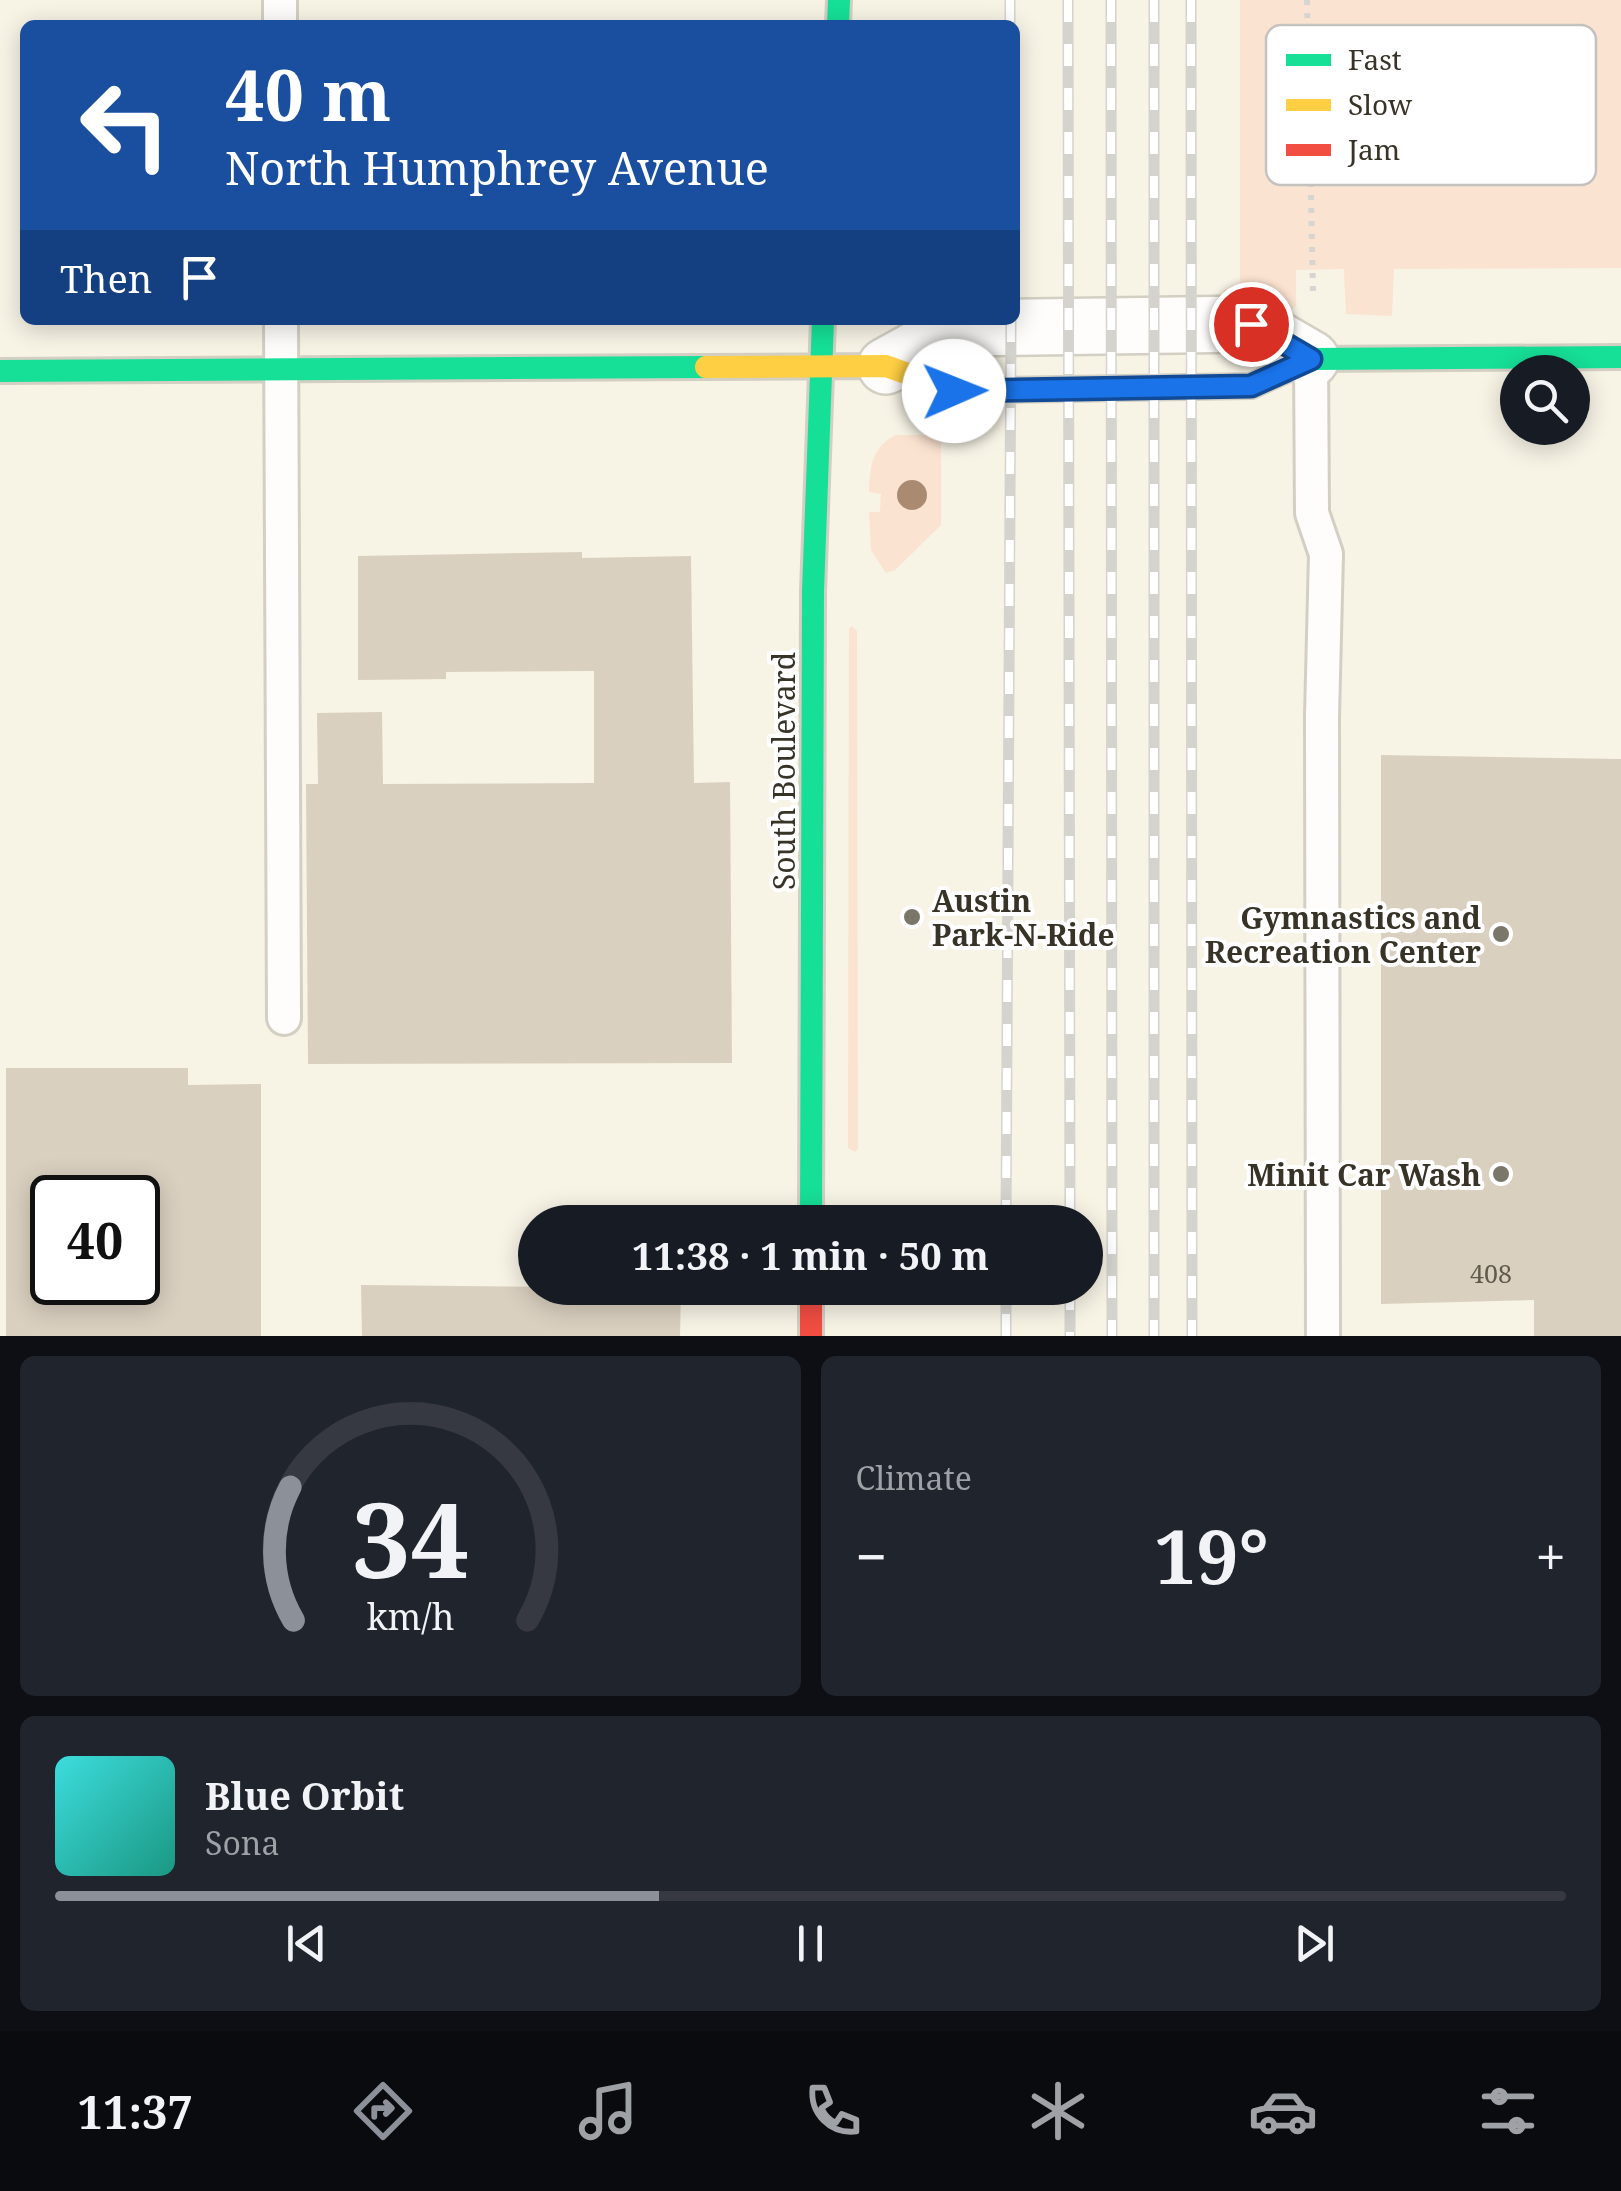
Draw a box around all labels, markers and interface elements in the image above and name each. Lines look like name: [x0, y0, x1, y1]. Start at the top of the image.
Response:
legend: [1266, 25, 1596, 185]
text: Fast: [1348, 40, 1402, 78]
text: 40 m: [225, 46, 391, 142]
icon: left: [60, 60, 190, 190]
text: Slow: [1348, 85, 1413, 123]
text: Jam: [1347, 130, 1400, 168]
text: North Humphrey Avenue: [225, 137, 769, 198]
icon: arrive: [172, 250, 227, 305]
text: Then: [60, 252, 152, 304]
pin: [1209, 282, 1294, 367]
icon: arrive: [1224, 297, 1279, 352]
position arrow: [902, 339, 1006, 443]
map controls: [1500, 355, 1590, 445]
button: search: [1500, 355, 1590, 445]
street label: South Boulevard: [763, 652, 804, 890]
place label: Austin Park-N-Ride: [932, 880, 1115, 955]
place label: Gymnastics and Recreation Center: [1205, 897, 1481, 972]
marker: Austin Park-N-Ride: [901, 906, 923, 928]
marker: Gymnastics and Recreation Center: [1490, 923, 1512, 945]
place label: Minit Car Wash: [1247, 1154, 1481, 1195]
marker: Minit Car Wash: [1490, 1163, 1512, 1185]
speed limit sign: 40: [30, 1175, 160, 1305]
text: 11:38 · 1 min · 50 m: [632, 1229, 989, 1281]
house number: 408: [1470, 1256, 1512, 1290]
text: Climate: [856, 1456, 972, 1499]
text: 34: [351, 1467, 469, 1608]
text: 19°: [1154, 1504, 1269, 1606]
text: −: [856, 1518, 887, 1593]
text: +: [1535, 1518, 1566, 1593]
text: km/h: [366, 1592, 454, 1640]
text: Blue Orbit: [205, 1769, 404, 1821]
text: Sona: [205, 1821, 280, 1864]
icon: previous: [279, 1916, 334, 1971]
icon: pause: [783, 1916, 838, 1971]
icon: next: [1287, 1916, 1342, 1971]
icon: directions: [348, 2076, 418, 2146]
icon: music: [573, 2076, 643, 2146]
icon: phone: [798, 2076, 868, 2146]
icon: climate: [1023, 2076, 1093, 2146]
icon: car: [1248, 2076, 1318, 2146]
icon: filters: [1473, 2076, 1543, 2146]
text: 11:37: [78, 2081, 193, 2142]

